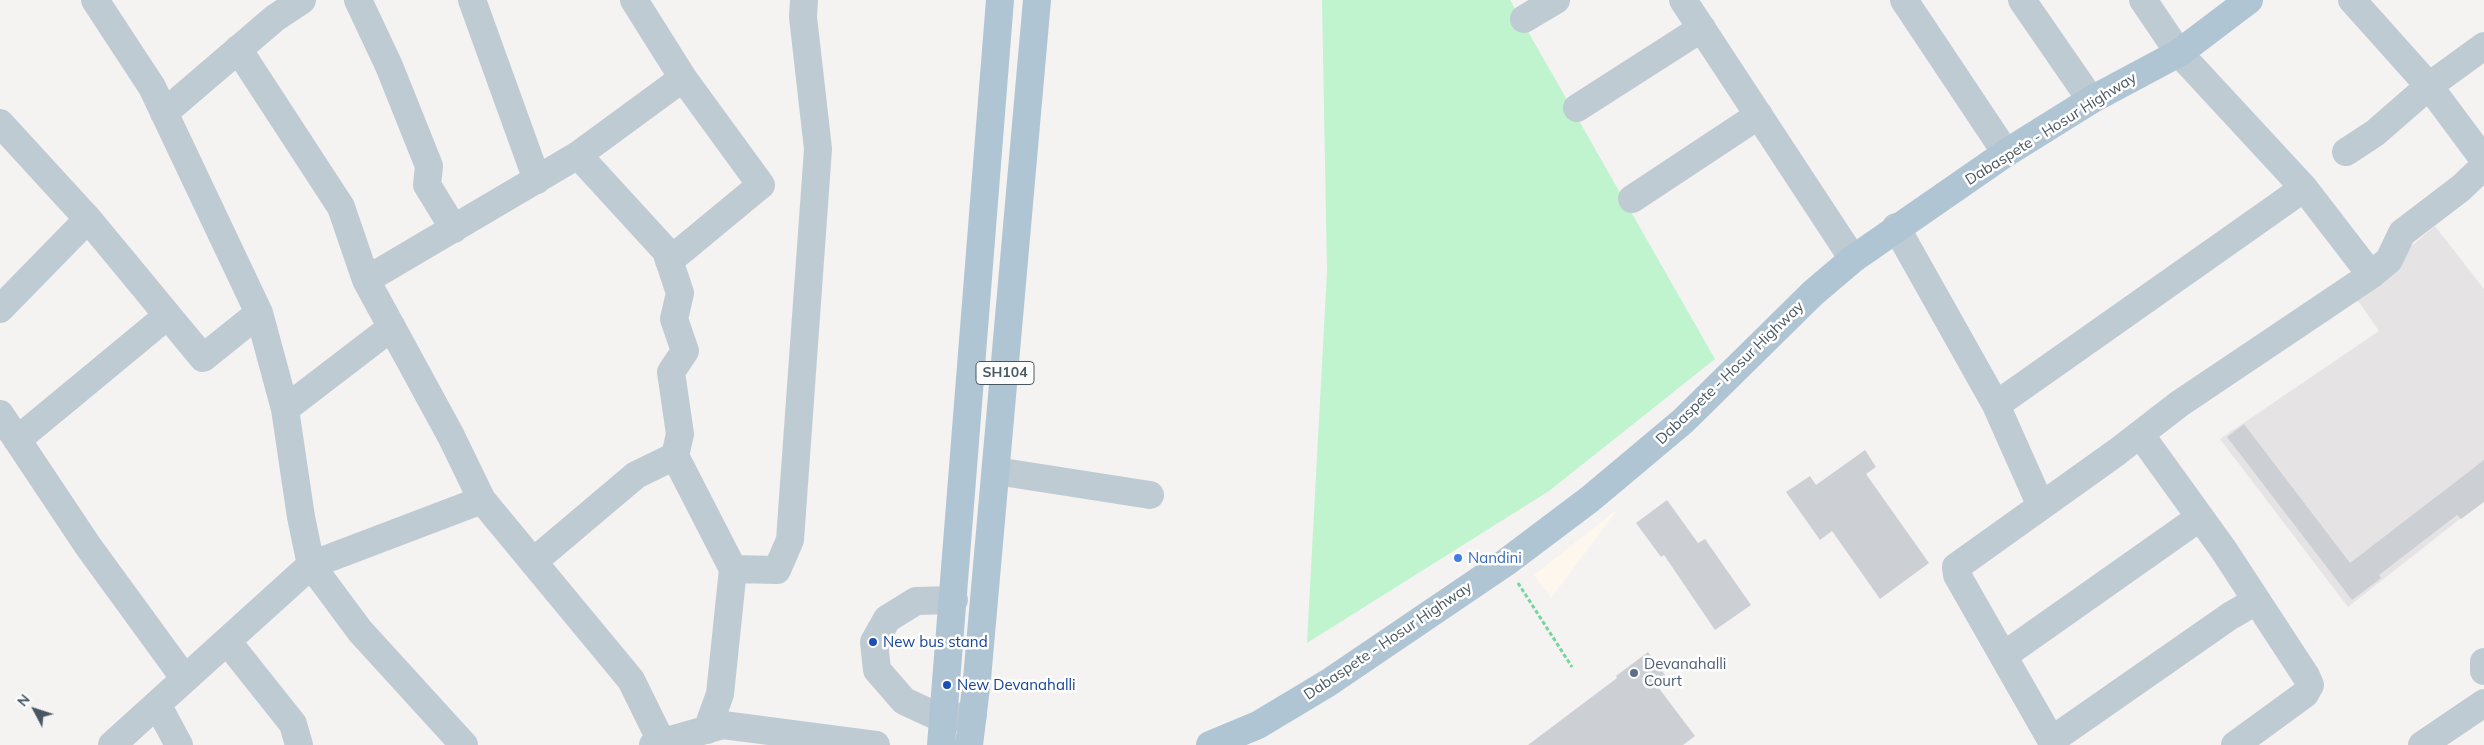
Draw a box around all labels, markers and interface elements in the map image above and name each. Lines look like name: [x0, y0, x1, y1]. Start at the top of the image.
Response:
street label: Dabaspete - Hosur Highway: [1962, 69, 2140, 189]
street label: Dabaspete - Hosur Highway: [1652, 298, 1808, 448]
road number: SH104: [976, 362, 1034, 384]
place label: Nandini: [1468, 549, 1522, 567]
marker: Nandini: [1452, 552, 1464, 564]
street label: Dabaspete - Hosur Highway: [1301, 578, 1475, 704]
place label: New bus stand: [883, 633, 988, 651]
marker: New bus stand: [867, 636, 879, 648]
place label: Devanahalli Court: [1644, 655, 1726, 690]
marker: Devanahalli Court: [1628, 667, 1640, 679]
place label: New Devanahalli: [957, 676, 1076, 694]
marker: New Devanahalli: [941, 679, 953, 691]
north arrow: [10, 685, 60, 735]
text: N: [13, 691, 34, 710]

